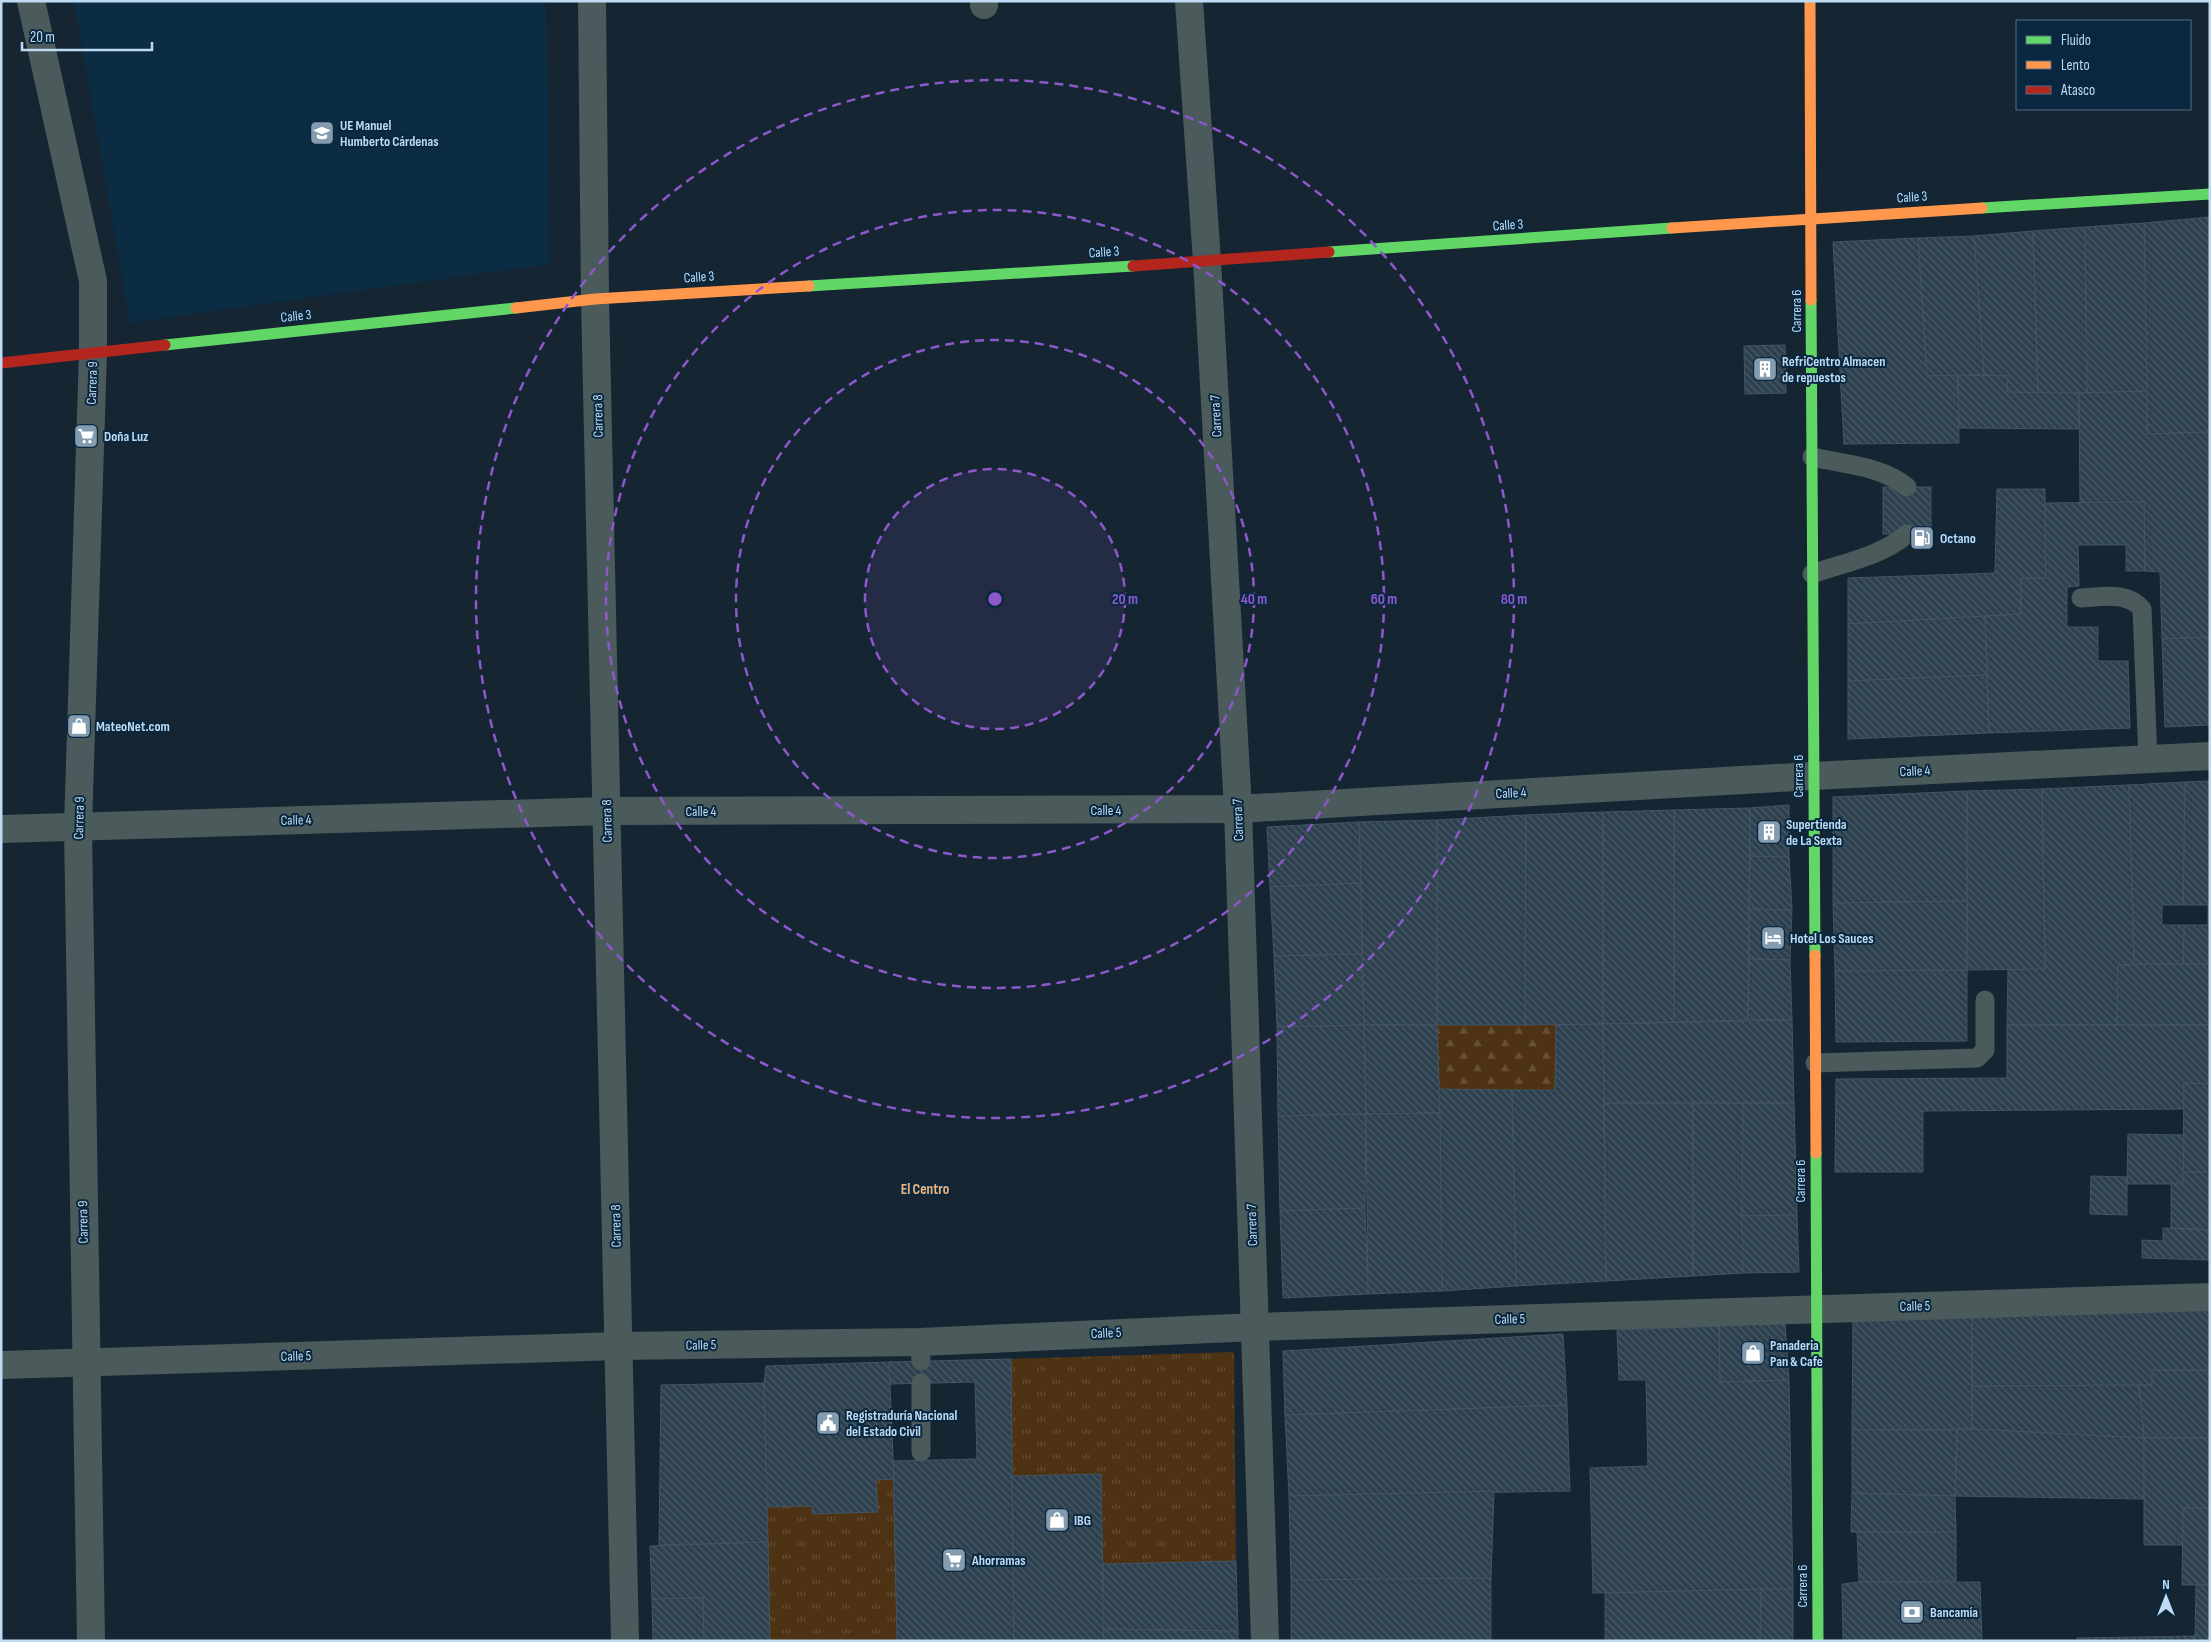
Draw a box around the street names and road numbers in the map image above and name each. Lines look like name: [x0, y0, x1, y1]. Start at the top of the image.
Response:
street label: Calle 3: [1896, 187, 1928, 207]
street label: Calle 3: [1492, 215, 1524, 235]
street label: Calle 3: [1088, 242, 1120, 262]
street label: Calle 3: [683, 267, 715, 287]
street label: Carrera 6: [1788, 290, 1805, 332]
street label: Calle 3: [280, 306, 312, 326]
street label: Carrera 9: [83, 361, 101, 405]
street label: Carrera 8: [589, 394, 607, 438]
street label: Carrera 7: [1206, 394, 1226, 438]
street label: Carrera 6: [1790, 755, 1807, 797]
street label: Calle 4: [1899, 762, 1931, 780]
street label: Calle 4: [1495, 784, 1527, 802]
street label: Carrera 9: [70, 796, 88, 840]
street label: Carrera 7: [1229, 798, 1247, 841]
street label: Carrera 8: [598, 799, 616, 843]
street label: Calle 4: [1091, 802, 1122, 819]
street label: Calle 4: [686, 803, 717, 820]
street label: Calle 4: [280, 811, 312, 829]
street label: Carrera 6: [1792, 1160, 1809, 1202]
street label: Carrera 9: [74, 1200, 92, 1244]
street label: Carrera 7: [1243, 1203, 1261, 1246]
street label: Carrera 8: [607, 1204, 625, 1248]
street label: Calle 5: [1899, 1297, 1931, 1315]
street label: Calle 5: [1494, 1310, 1526, 1328]
street label: Calle 5: [1090, 1324, 1122, 1342]
street label: Calle 5: [686, 1336, 717, 1354]
street label: Calle 5: [280, 1347, 312, 1365]
street label: Carrera 6: [1794, 1565, 1811, 1607]

